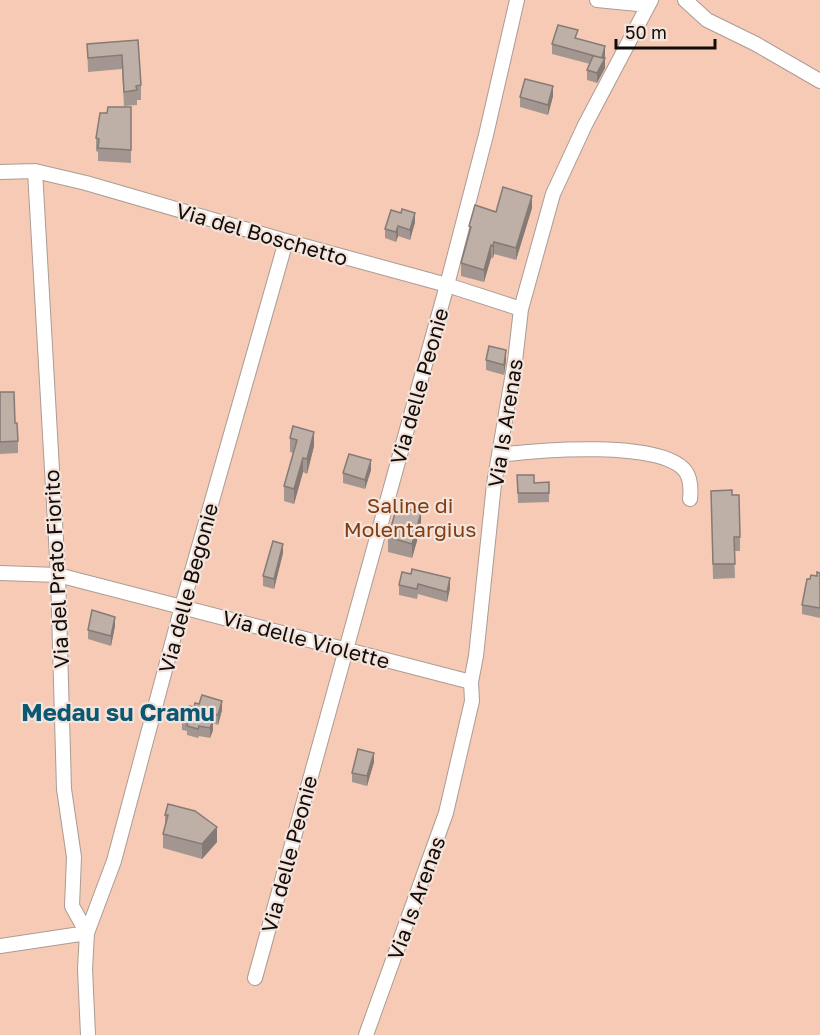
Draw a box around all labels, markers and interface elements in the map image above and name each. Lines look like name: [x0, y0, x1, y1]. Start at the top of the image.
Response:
scale bar: [616, 12, 715, 50]
text: 50 m: [625, 21, 667, 43]
street label: Via del Boschetto: [173, 197, 351, 271]
street label: Via delle Peonie: [384, 305, 454, 467]
street label: Via Is Arenas: [482, 357, 528, 489]
street label: Via del Prato Fiorito: [38, 469, 74, 669]
park label: Saline di Molentargius: [344, 492, 476, 542]
street label: Via delle Begonie: [153, 500, 223, 676]
street label: Via delle Violette: [219, 604, 393, 674]
district label: Medau su Cramu: [21, 697, 215, 726]
street label: Via delle Peonie: [256, 773, 322, 935]
street label: Via Is Arenas: [382, 833, 450, 963]

